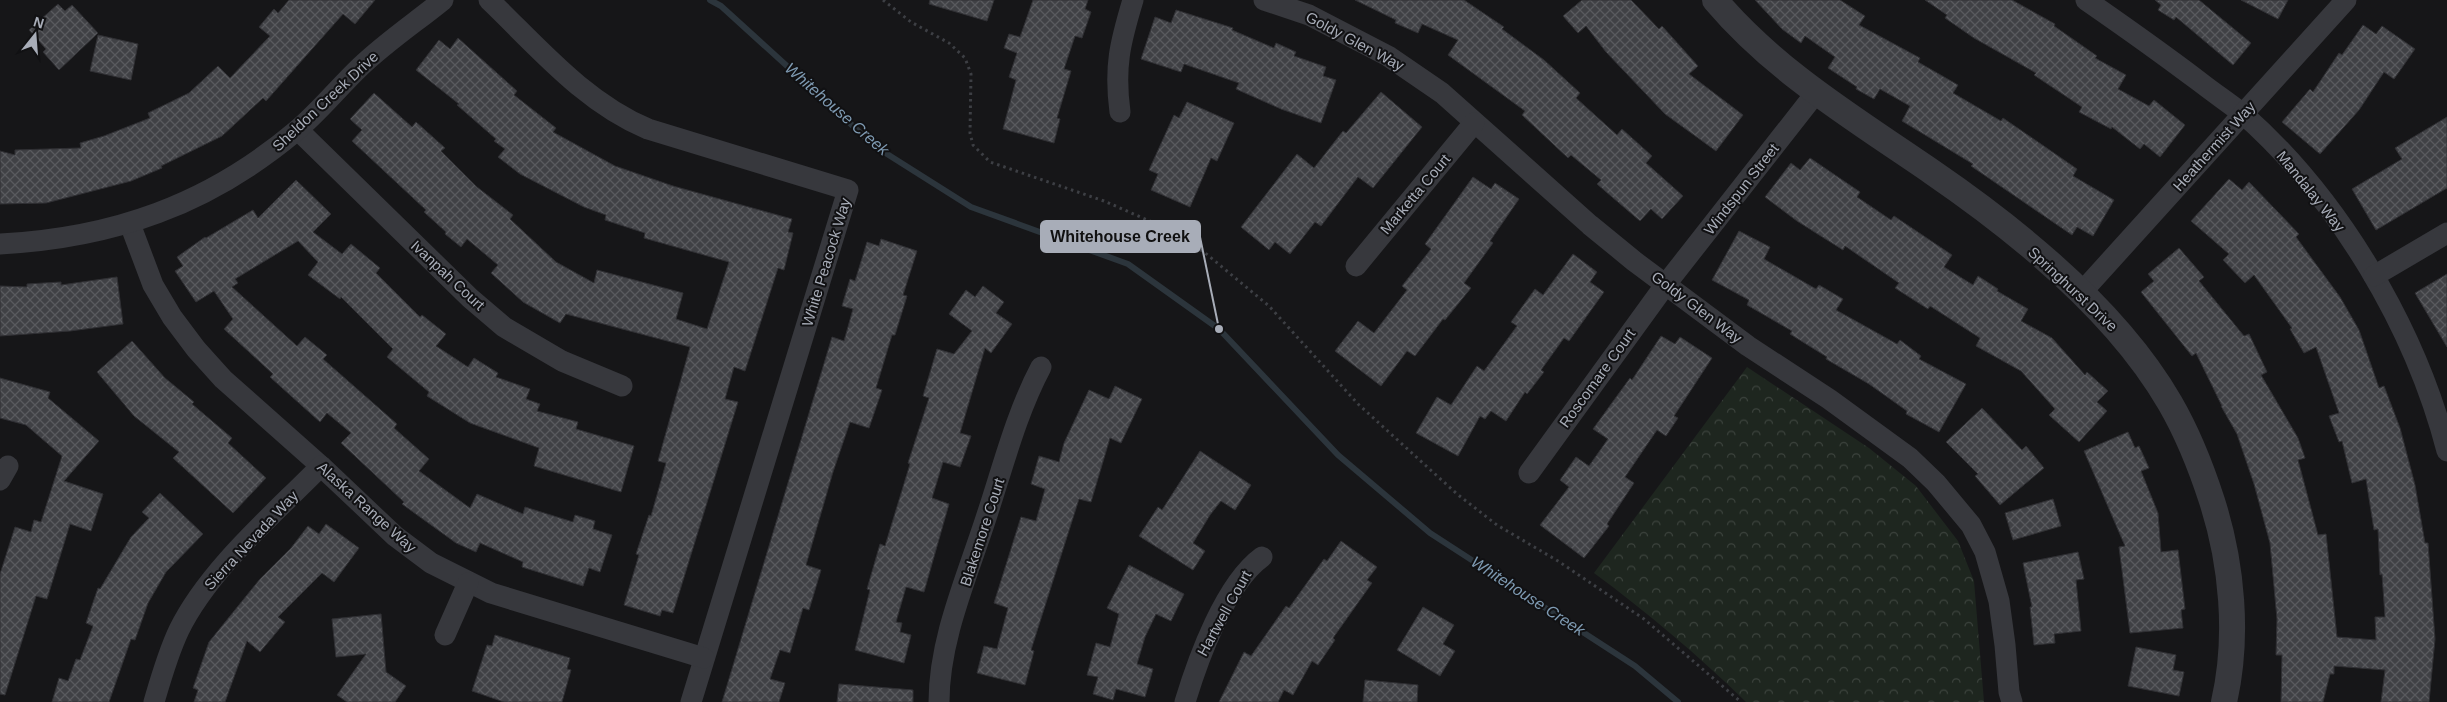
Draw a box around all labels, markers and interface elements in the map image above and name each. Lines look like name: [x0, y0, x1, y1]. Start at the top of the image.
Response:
street label: Goldy Glen Way: [1303, 8, 1407, 74]
north arrow: [10, 10, 60, 60]
text: N: [32, 13, 46, 32]
street label: Sheldon Creek Drive: [269, 48, 381, 154]
water label: Whitehouse Creek: [782, 59, 893, 159]
street label: Heathermist Way: [2169, 97, 2259, 194]
street label: Windspun Street: [1700, 139, 1782, 238]
street label: Mandalay Way: [2273, 147, 2349, 235]
street label: Marketta Court: [1377, 150, 1454, 237]
street label: White Peacock Way: [798, 195, 854, 328]
callout: Whitehouse Creek: [1041, 221, 1200, 252]
text: Whitehouse Creek: [1050, 228, 1190, 245]
street label: Ivanpah Court: [408, 237, 489, 314]
street label: Springhurst Drive: [2025, 243, 2121, 335]
street label: Goldy Glen Way: [1648, 268, 1746, 347]
street label: Roscomare Court: [1556, 325, 1639, 431]
street label: Alaska Range Way: [314, 458, 420, 556]
street label: Blakemore Court: [957, 475, 1008, 588]
street label: Sierra Nevada Way: [201, 486, 302, 593]
water label: Whitehouse Creek: [1468, 553, 1589, 640]
street label: Hartwell Court: [1194, 567, 1255, 659]

